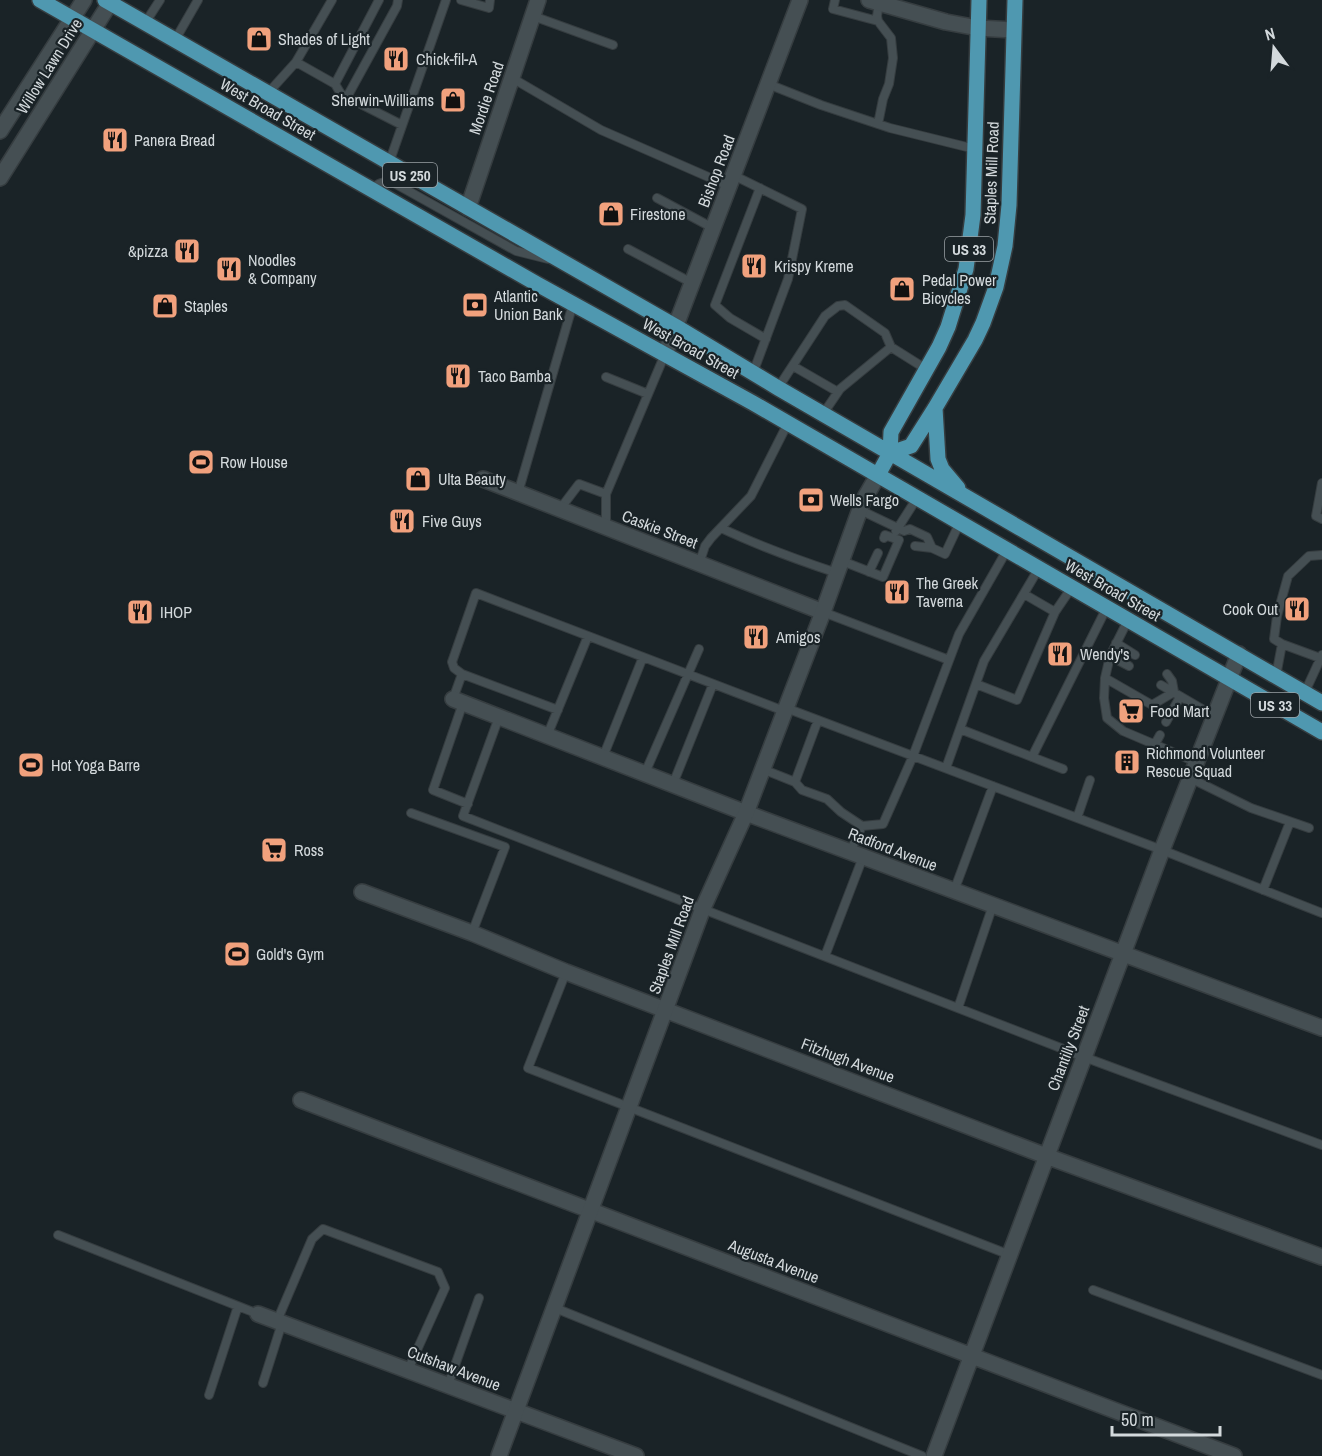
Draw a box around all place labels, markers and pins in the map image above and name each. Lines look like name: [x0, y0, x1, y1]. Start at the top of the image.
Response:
shop icon: Shades of Light: [244, 24, 274, 54]
place label: Shades of Light: [278, 28, 370, 50]
restaurant icon: Chick-fil-A: [381, 44, 411, 74]
place label: Chick-fil-A: [416, 48, 477, 70]
shop icon: Sherwin-Williams: [438, 85, 468, 115]
place label: Sherwin-Williams: [331, 89, 434, 111]
restaurant icon: Panera Bread: [100, 125, 130, 155]
place label: Panera Bread: [134, 129, 215, 151]
shop icon: Firestone: [596, 199, 626, 229]
place label: Firestone: [630, 203, 685, 225]
restaurant icon: &pizza: [172, 236, 202, 266]
place label: &pizza: [128, 240, 169, 262]
place label: Noodles & Company: [248, 249, 317, 289]
restaurant icon: Krispy Kreme: [739, 251, 769, 281]
restaurant icon: Noodles & Company: [214, 254, 244, 284]
place label: Krispy Kreme: [774, 255, 853, 277]
place label: Pedal Power Bicycles: [922, 269, 997, 309]
shop icon: Pedal Power Bicycles: [887, 274, 917, 304]
place label: Atlantic Union Bank: [493, 285, 563, 325]
bank icon: Atlantic Union Bank: [460, 290, 490, 320]
shop icon: Staples: [150, 291, 180, 321]
place label: Staples: [184, 295, 228, 317]
restaurant icon: Taco Bamba: [443, 361, 473, 391]
place label: Taco Bamba: [478, 365, 552, 387]
sports icon: Row House: [186, 447, 216, 477]
place label: Row House: [220, 451, 288, 473]
shop icon: Ulta Beauty: [403, 464, 433, 494]
place label: Ulta Beauty: [438, 468, 506, 490]
bank icon: Wells Fargo: [796, 485, 826, 515]
place label: Wells Fargo: [830, 489, 899, 511]
restaurant icon: Five Guys: [387, 506, 417, 536]
place label: Five Guys: [422, 510, 482, 532]
place label: The Greek Taverna: [916, 572, 978, 612]
restaurant icon: The Greek Taverna: [882, 577, 912, 607]
restaurant icon: Cook Out: [1282, 594, 1312, 624]
restaurant icon: IHOP: [125, 597, 155, 627]
place label: Cook Out: [1223, 598, 1278, 620]
place label: IHOP: [160, 601, 192, 623]
restaurant icon: Amigos: [741, 622, 771, 652]
place label: Amigos: [775, 626, 820, 648]
restaurant icon: Wendy's: [1045, 639, 1075, 669]
place label: Wendy's: [1080, 643, 1130, 665]
supermarket icon: Food Mart: [1116, 696, 1146, 726]
place label: Food Mart: [1150, 700, 1210, 722]
place label: Richmond Volunteer Rescue Squad: [1146, 742, 1266, 782]
building icon: Richmond Volunteer Rescue Squad: [1112, 747, 1142, 777]
sports icon: Hot Yoga Barre: [16, 750, 46, 780]
place label: Hot Yoga Barre: [51, 754, 140, 776]
supermarket icon: Ross: [259, 835, 289, 865]
place label: Ross: [294, 839, 324, 861]
sports icon: Gold's Gym: [222, 939, 252, 969]
place label: Gold's Gym: [256, 943, 324, 965]

